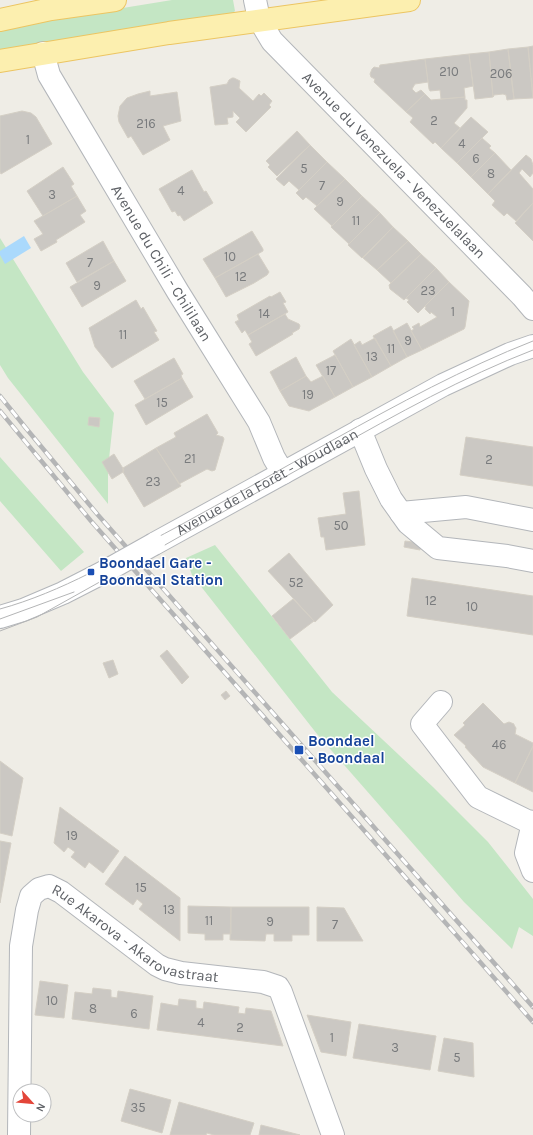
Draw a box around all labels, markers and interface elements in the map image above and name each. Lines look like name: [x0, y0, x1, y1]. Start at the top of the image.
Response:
house number: 210: [439, 64, 459, 79]
house number: 206: [490, 66, 512, 81]
street label: Avenue du Venezuela - Venezuelalaan: [298, 68, 489, 262]
house number: 2: [430, 113, 438, 128]
house number: 216: [136, 116, 156, 131]
house number: 1: [26, 132, 30, 147]
house number: 4: [458, 136, 466, 151]
house number: 6: [472, 151, 480, 166]
house number: 5: [300, 161, 308, 176]
house number: 8: [487, 166, 495, 181]
house number: 7: [319, 178, 325, 193]
street label: Avenue du Chili - Chililaan: [107, 182, 216, 345]
house number: 4: [177, 183, 185, 198]
house number: 3: [48, 187, 56, 202]
house number: 9: [336, 194, 344, 209]
house number: 11: [352, 213, 360, 228]
house number: 10: [224, 249, 236, 264]
house number: 7: [87, 255, 93, 270]
house number: 12: [235, 269, 247, 284]
house number: 9: [93, 278, 101, 293]
house number: 23: [420, 283, 436, 298]
house number: 1: [451, 304, 455, 319]
house number: 14: [258, 306, 270, 321]
house number: 11: [119, 327, 127, 342]
house number: 9: [404, 333, 412, 348]
house number: 11: [387, 341, 395, 356]
house number: 13: [366, 349, 378, 364]
house number: 17: [326, 363, 336, 378]
house number: 19: [302, 387, 314, 402]
house number: 15: [156, 395, 168, 410]
street label: Avenue de la Forêt - Woudlaan: [173, 425, 361, 539]
house number: 21: [184, 451, 196, 466]
house number: 2: [485, 452, 493, 467]
house number: 23: [145, 474, 161, 489]
house number: 50: [333, 518, 349, 533]
place label: Boondael Gare - Boondaal Station: [99, 554, 223, 589]
marker: Boondael Gare - Boondaal Station: [86, 567, 96, 577]
house number: 52: [289, 575, 303, 590]
house number: 12: [425, 593, 437, 608]
house number: 10: [466, 599, 478, 614]
place label: Boondael - Boondaal: [308, 732, 385, 767]
house number: 46: [492, 737, 506, 752]
marker: Boondael - Boondaal: [293, 744, 305, 756]
house number: 19: [66, 828, 78, 843]
street label: Rue Akarova - Akarovastraat: [49, 880, 220, 986]
house number: 15: [135, 880, 147, 895]
house number: 13: [163, 902, 175, 917]
house number: 11: [205, 913, 213, 928]
house number: 9: [266, 914, 274, 929]
house number: 7: [332, 917, 338, 932]
house number: 10: [46, 993, 58, 1008]
house number: 8: [89, 1001, 97, 1016]
house number: 6: [130, 1006, 138, 1021]
house number: 4: [197, 1015, 205, 1030]
house number: 2: [236, 1020, 244, 1035]
house number: 1: [330, 1030, 334, 1045]
house number: 3: [391, 1040, 399, 1055]
house number: 5: [453, 1050, 461, 1065]
north arrow: [12, 1083, 52, 1123]
house number: 35: [130, 1100, 146, 1115]
text: N: [33, 1101, 48, 1114]

